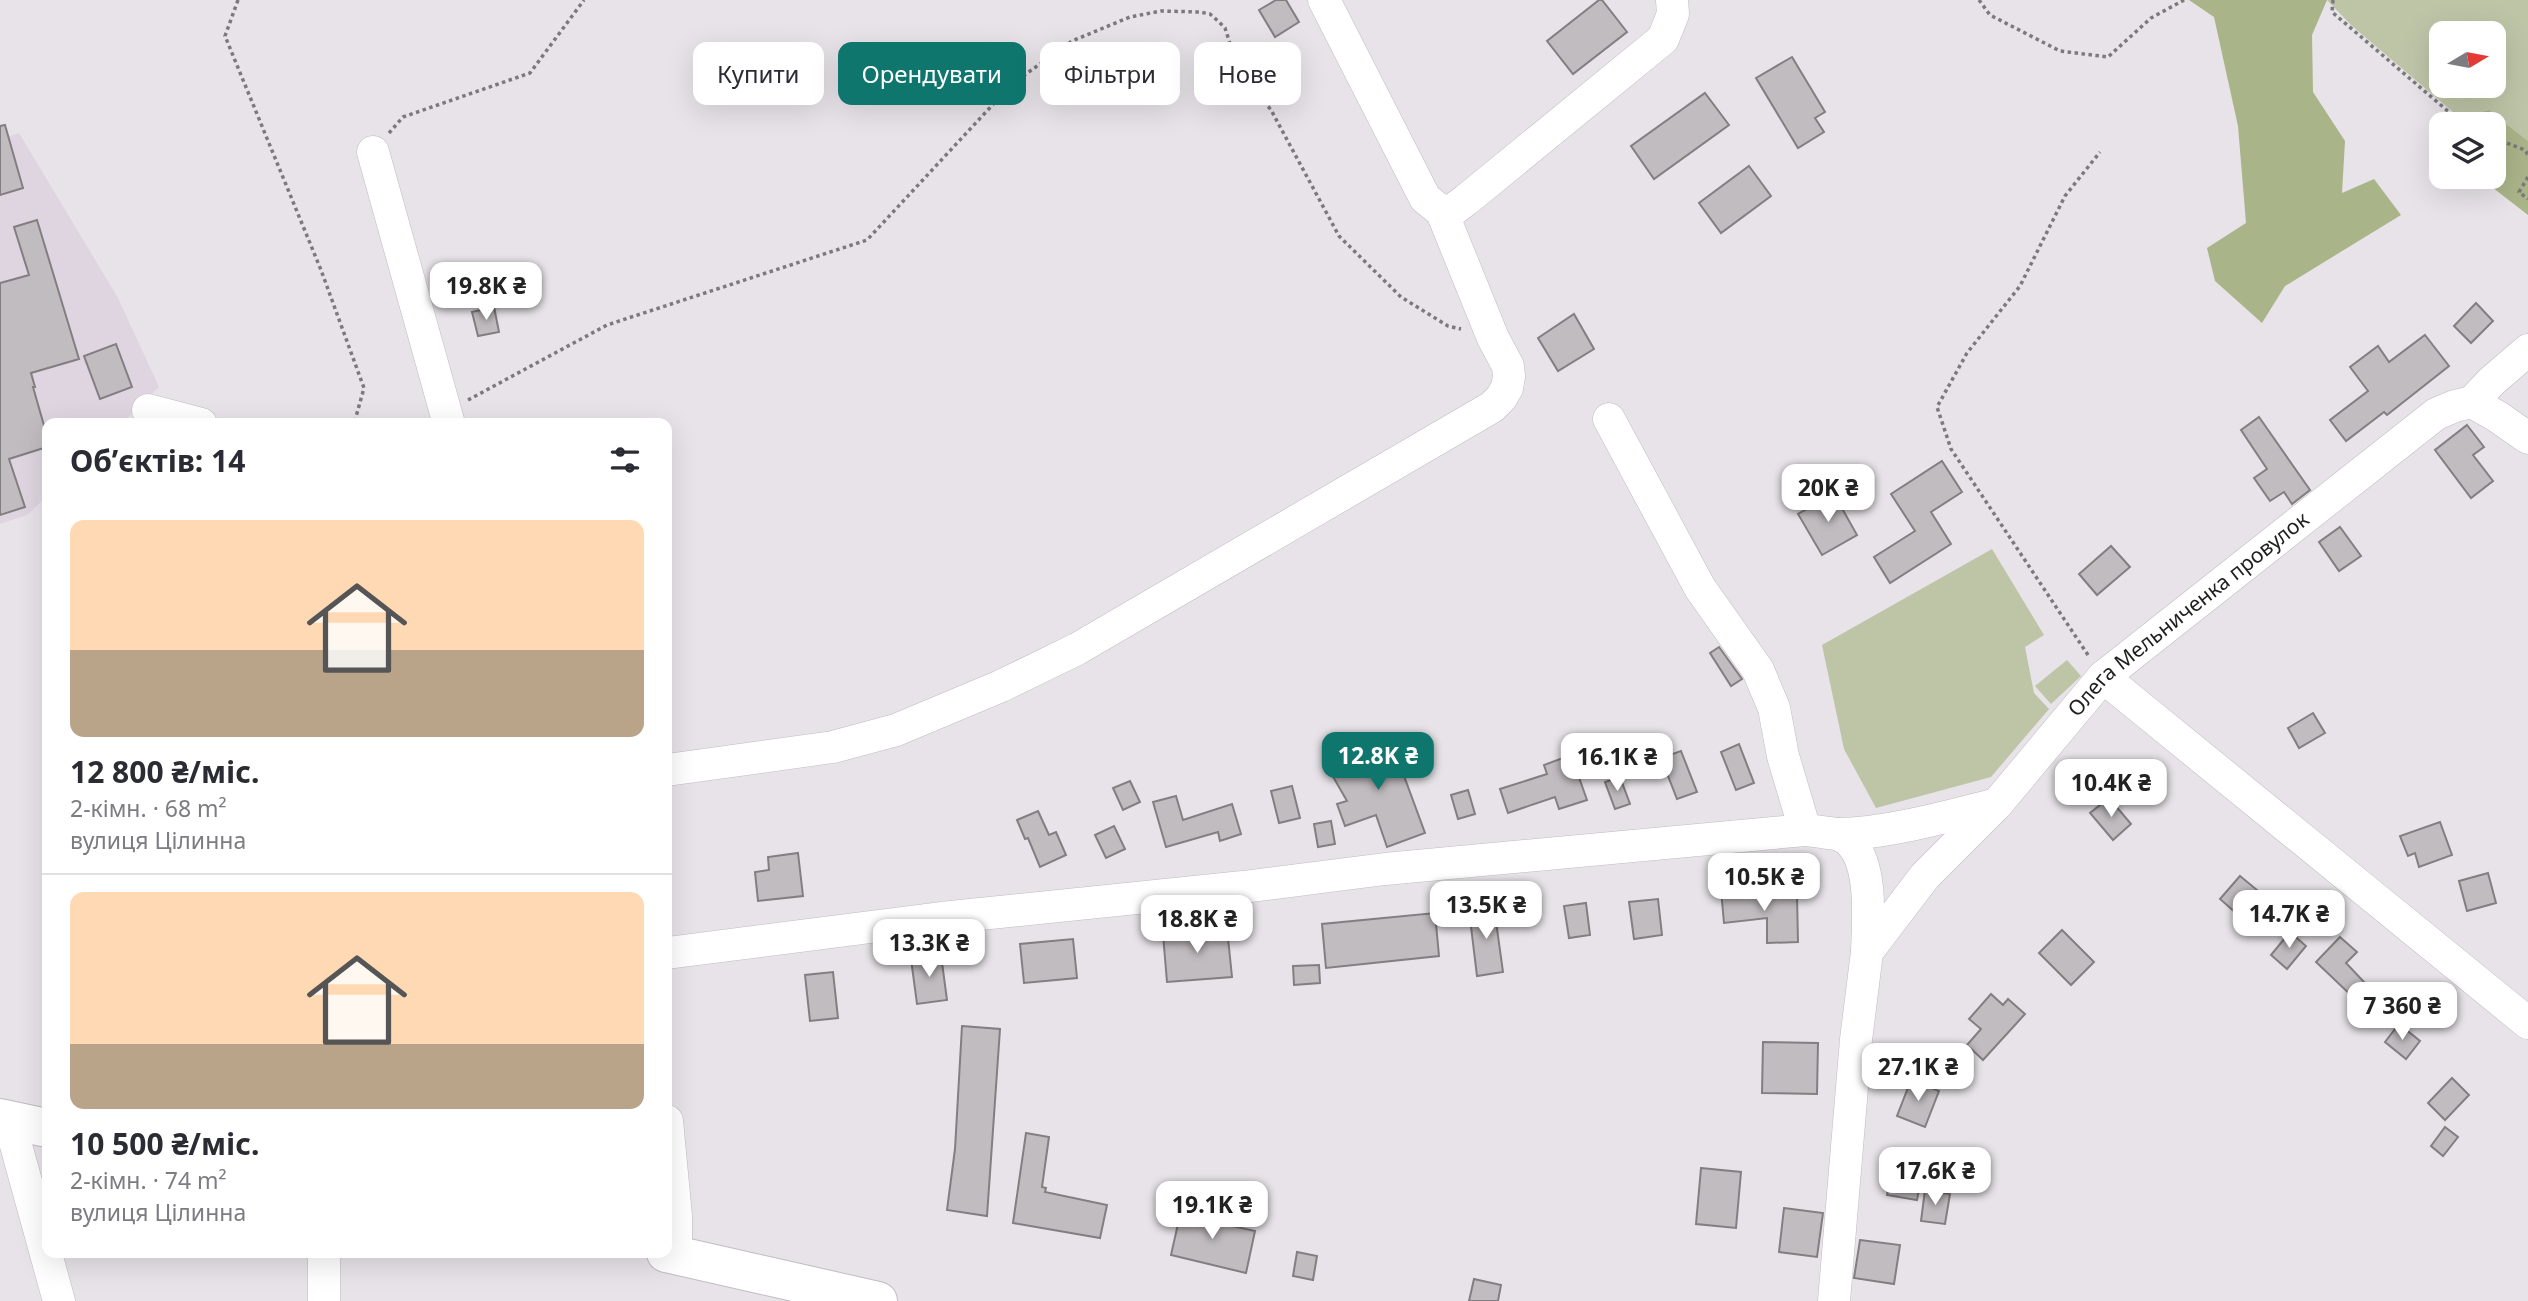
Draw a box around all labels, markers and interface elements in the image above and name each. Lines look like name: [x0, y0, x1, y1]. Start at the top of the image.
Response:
north arrow: [2429, 21, 2506, 98]
map controls: [2429, 21, 2506, 189]
chip: Купити: [693, 42, 824, 105]
chip: Орендувати: [838, 42, 1026, 105]
chip: Фільтри: [1040, 42, 1180, 105]
chip: Нове: [1194, 42, 1301, 105]
button: layers: [2429, 112, 2506, 189]
pin: 19.8K ₴: [421, 262, 551, 322]
text: 19.8K ₴: [446, 269, 526, 301]
text: Об’єктів: 14: [70, 440, 245, 481]
icon: filters: [606, 441, 644, 479]
pin: 20K ₴: [1779, 464, 1877, 524]
text: 20K ₴: [1798, 471, 1858, 503]
street label: Олега Мельниченка провулок: [2061, 505, 2314, 722]
icon: home: [294, 565, 420, 691]
pin: 12.8K ₴: [1313, 732, 1443, 792]
pin: 16.1K ₴: [1552, 734, 1682, 793]
text: 12.8K ₴: [1338, 739, 1418, 771]
text: 16.1K ₴: [1577, 740, 1657, 772]
text: 12 800 ₴/міс.: [70, 751, 260, 792]
pin: 10.4K ₴: [2046, 760, 2176, 819]
text: 10.4K ₴: [2071, 766, 2151, 798]
text: 2-кімн. · 68 m²: [70, 792, 227, 824]
text: вулиця Цілинна: [70, 824, 246, 856]
pin: 10.5K ₴: [1699, 853, 1829, 913]
text: 10.5K ₴: [1724, 860, 1804, 892]
pin: 13.5K ₴: [1421, 881, 1551, 941]
text: 13.5K ₴: [1446, 888, 1526, 920]
pin: 14.7K ₴: [2224, 890, 2354, 950]
pin: 18.8K ₴: [1132, 895, 1262, 955]
text: 14.7K ₴: [2249, 897, 2329, 929]
text: 18.8K ₴: [1157, 902, 1237, 934]
pin: 13.3K ₴: [864, 920, 994, 979]
text: 13.3K ₴: [889, 926, 969, 958]
icon: home: [294, 937, 420, 1063]
pin: 7 360 ₴: [2337, 982, 2467, 1042]
text: 7 360 ₴: [2363, 989, 2441, 1021]
pin: 27.1K ₴: [1853, 1044, 1983, 1103]
text: 27.1K ₴: [1878, 1050, 1958, 1082]
text: 10 500 ₴/міс.: [70, 1123, 260, 1164]
pin: 17.6K ₴: [1870, 1148, 2000, 1207]
text: 17.6K ₴: [1895, 1154, 1975, 1186]
text: 2-кімн. · 74 m²: [70, 1164, 227, 1196]
pin: 19.1K ₴: [1147, 1182, 1277, 1241]
text: 19.1K ₴: [1172, 1188, 1252, 1220]
text: вулиця Цілинна: [70, 1196, 246, 1228]

